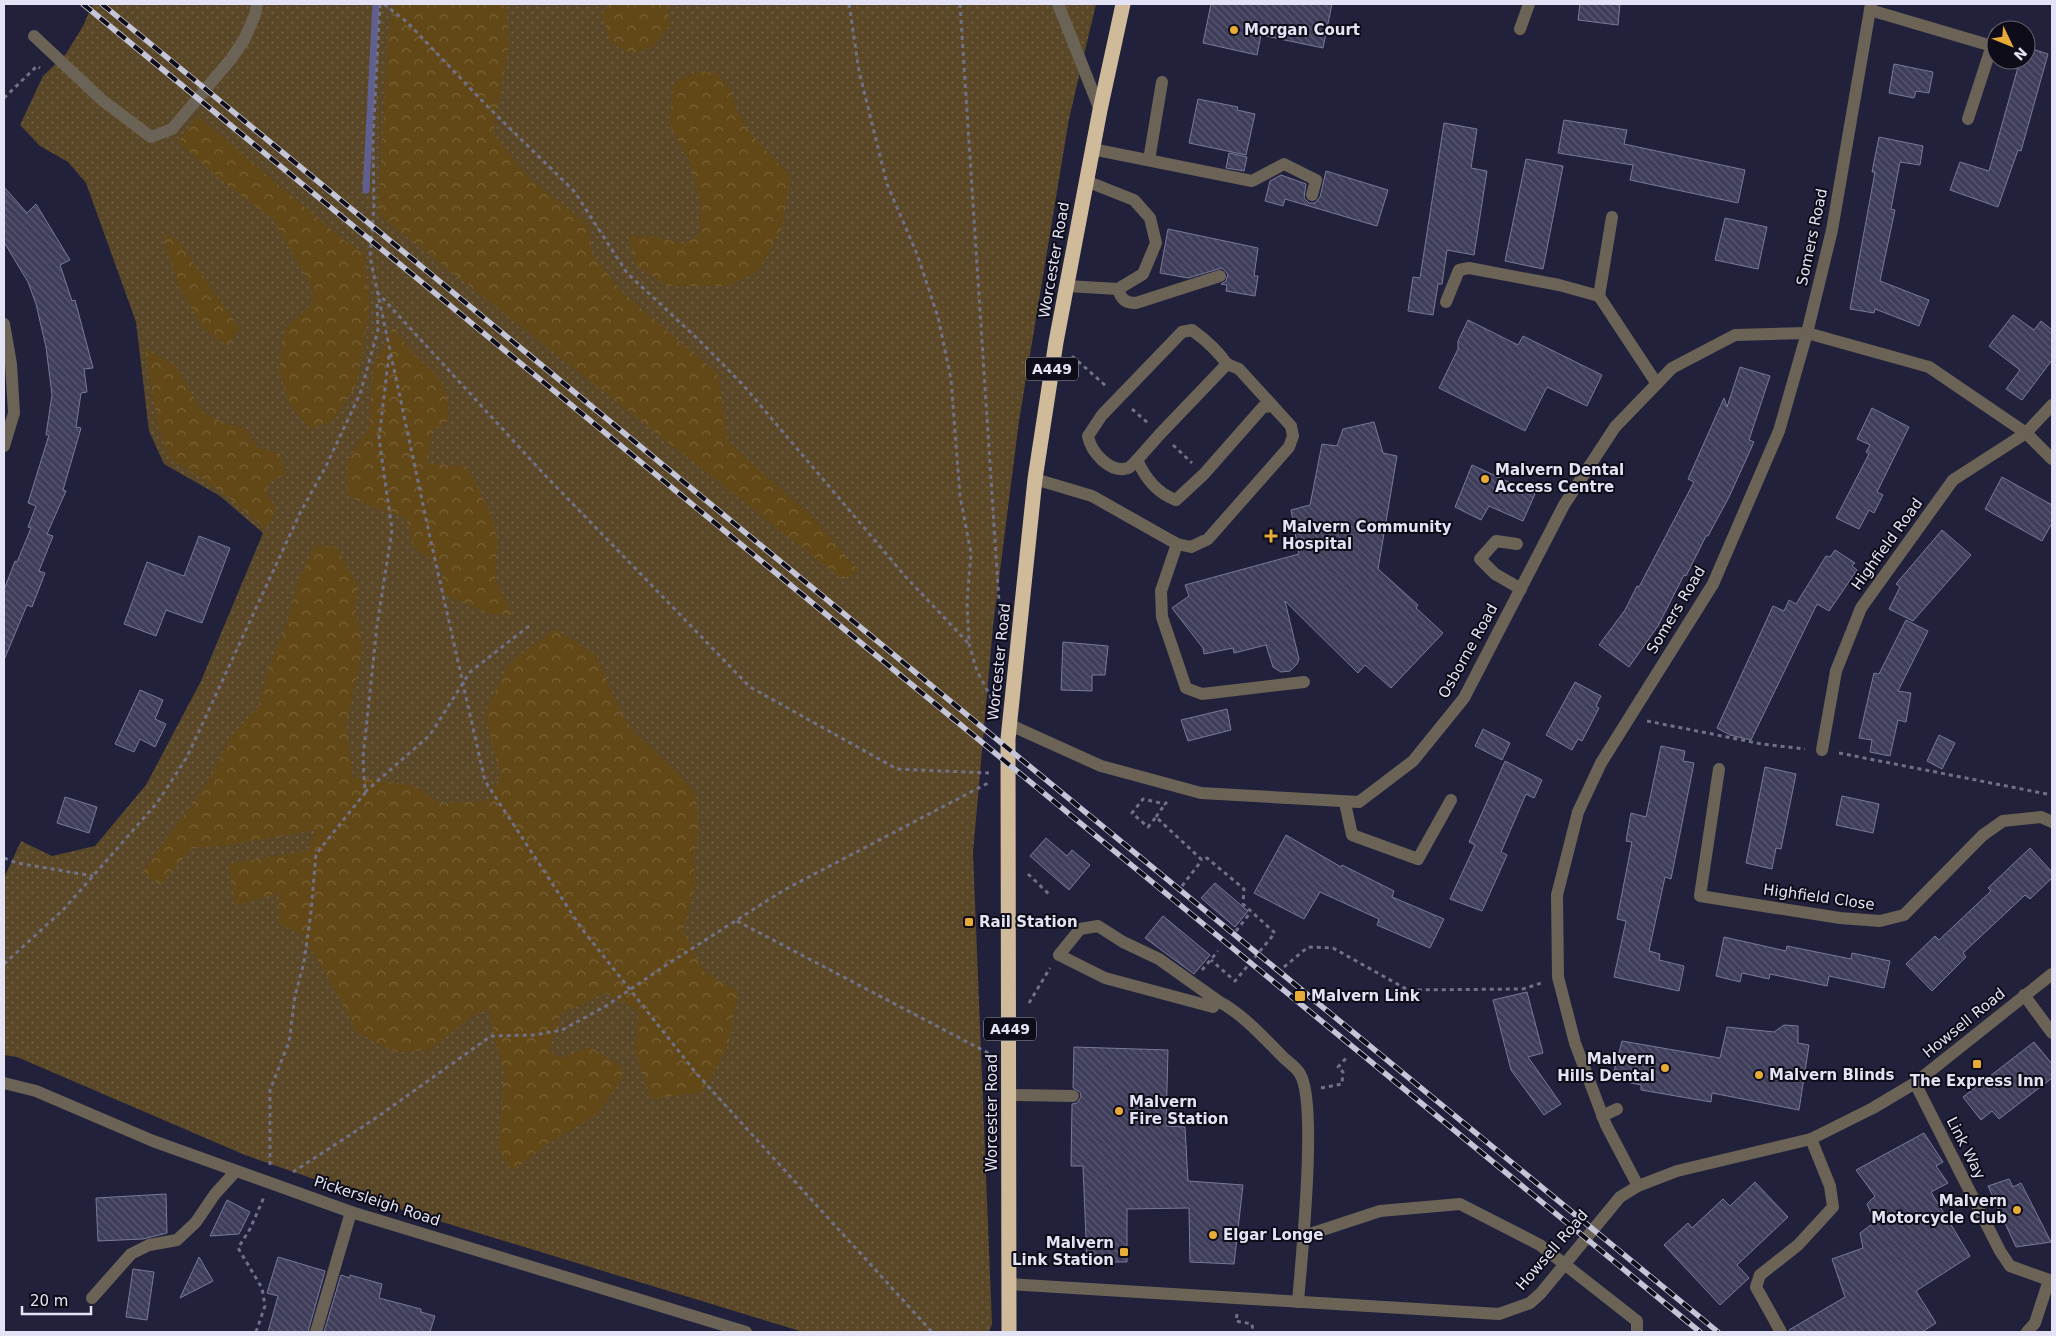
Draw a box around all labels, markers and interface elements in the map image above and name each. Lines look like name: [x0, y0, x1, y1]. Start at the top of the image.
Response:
north arrow: [1986, 20, 2036, 70]
place label: Morgan Court: [1244, 21, 1360, 39]
marker: Morgan Court: [1228, 24, 1240, 36]
text: N: [2011, 44, 2030, 64]
street label: Somers Road: [1793, 187, 1831, 287]
street label: Worcester Road: [1035, 200, 1073, 320]
road number: A449: [1026, 358, 1078, 380]
place label: Malvern Dental Access Centre: [1495, 461, 1624, 496]
marker: Malvern Dental Access Centre: [1479, 473, 1491, 485]
street label: Highfield Road: [1848, 495, 1926, 593]
place label: Malvern Community Hospital: [1282, 518, 1452, 553]
marker: Malvern Community Hospital: [1264, 529, 1278, 543]
street label: Somers Road: [1643, 563, 1709, 657]
street label: Osborne Road: [1435, 601, 1501, 701]
street label: Worcester Road: [984, 602, 1014, 722]
street label: Highfield Close: [1762, 880, 1876, 914]
place label: Rail Station: [979, 913, 1078, 931]
marker: Rail Station: [963, 916, 975, 928]
street label: Howsell Road: [1919, 984, 2009, 1062]
place label: Malvern Link: [1311, 987, 1421, 1005]
marker: Malvern Link: [1293, 989, 1307, 1003]
road number: A449: [984, 1018, 1036, 1040]
place label: Malvern Hills Dental: [1557, 1050, 1655, 1085]
street label: Worcester Road: [983, 1054, 1001, 1172]
marker: The Express Inn: [1971, 1058, 1983, 1070]
marker: Malvern Hills Dental: [1659, 1062, 1671, 1074]
place label: Malvern Blinds: [1769, 1066, 1895, 1084]
marker: Malvern Blinds: [1753, 1069, 1765, 1081]
place label: The Express Inn: [1910, 1072, 2044, 1090]
place label: Malvern Fire Station: [1129, 1093, 1229, 1128]
marker: Malvern Fire Station: [1113, 1105, 1125, 1117]
street label: Link Way: [1943, 1114, 1989, 1182]
street label: Pickersleigh Road: [312, 1172, 442, 1230]
place label: Malvern Motorcycle Club: [1871, 1192, 2007, 1227]
marker: Malvern Motorcycle Club: [2011, 1204, 2023, 1216]
street label: Howsell Road: [1512, 1206, 1592, 1294]
place label: Elgar Longe: [1223, 1226, 1323, 1244]
marker: Elgar Longe: [1207, 1229, 1219, 1241]
place label: Malvern Link Station: [1012, 1234, 1114, 1269]
marker: Malvern Link Station: [1118, 1246, 1130, 1258]
scale bar: [22, 1284, 91, 1316]
text: 20 m: [30, 1292, 68, 1310]

